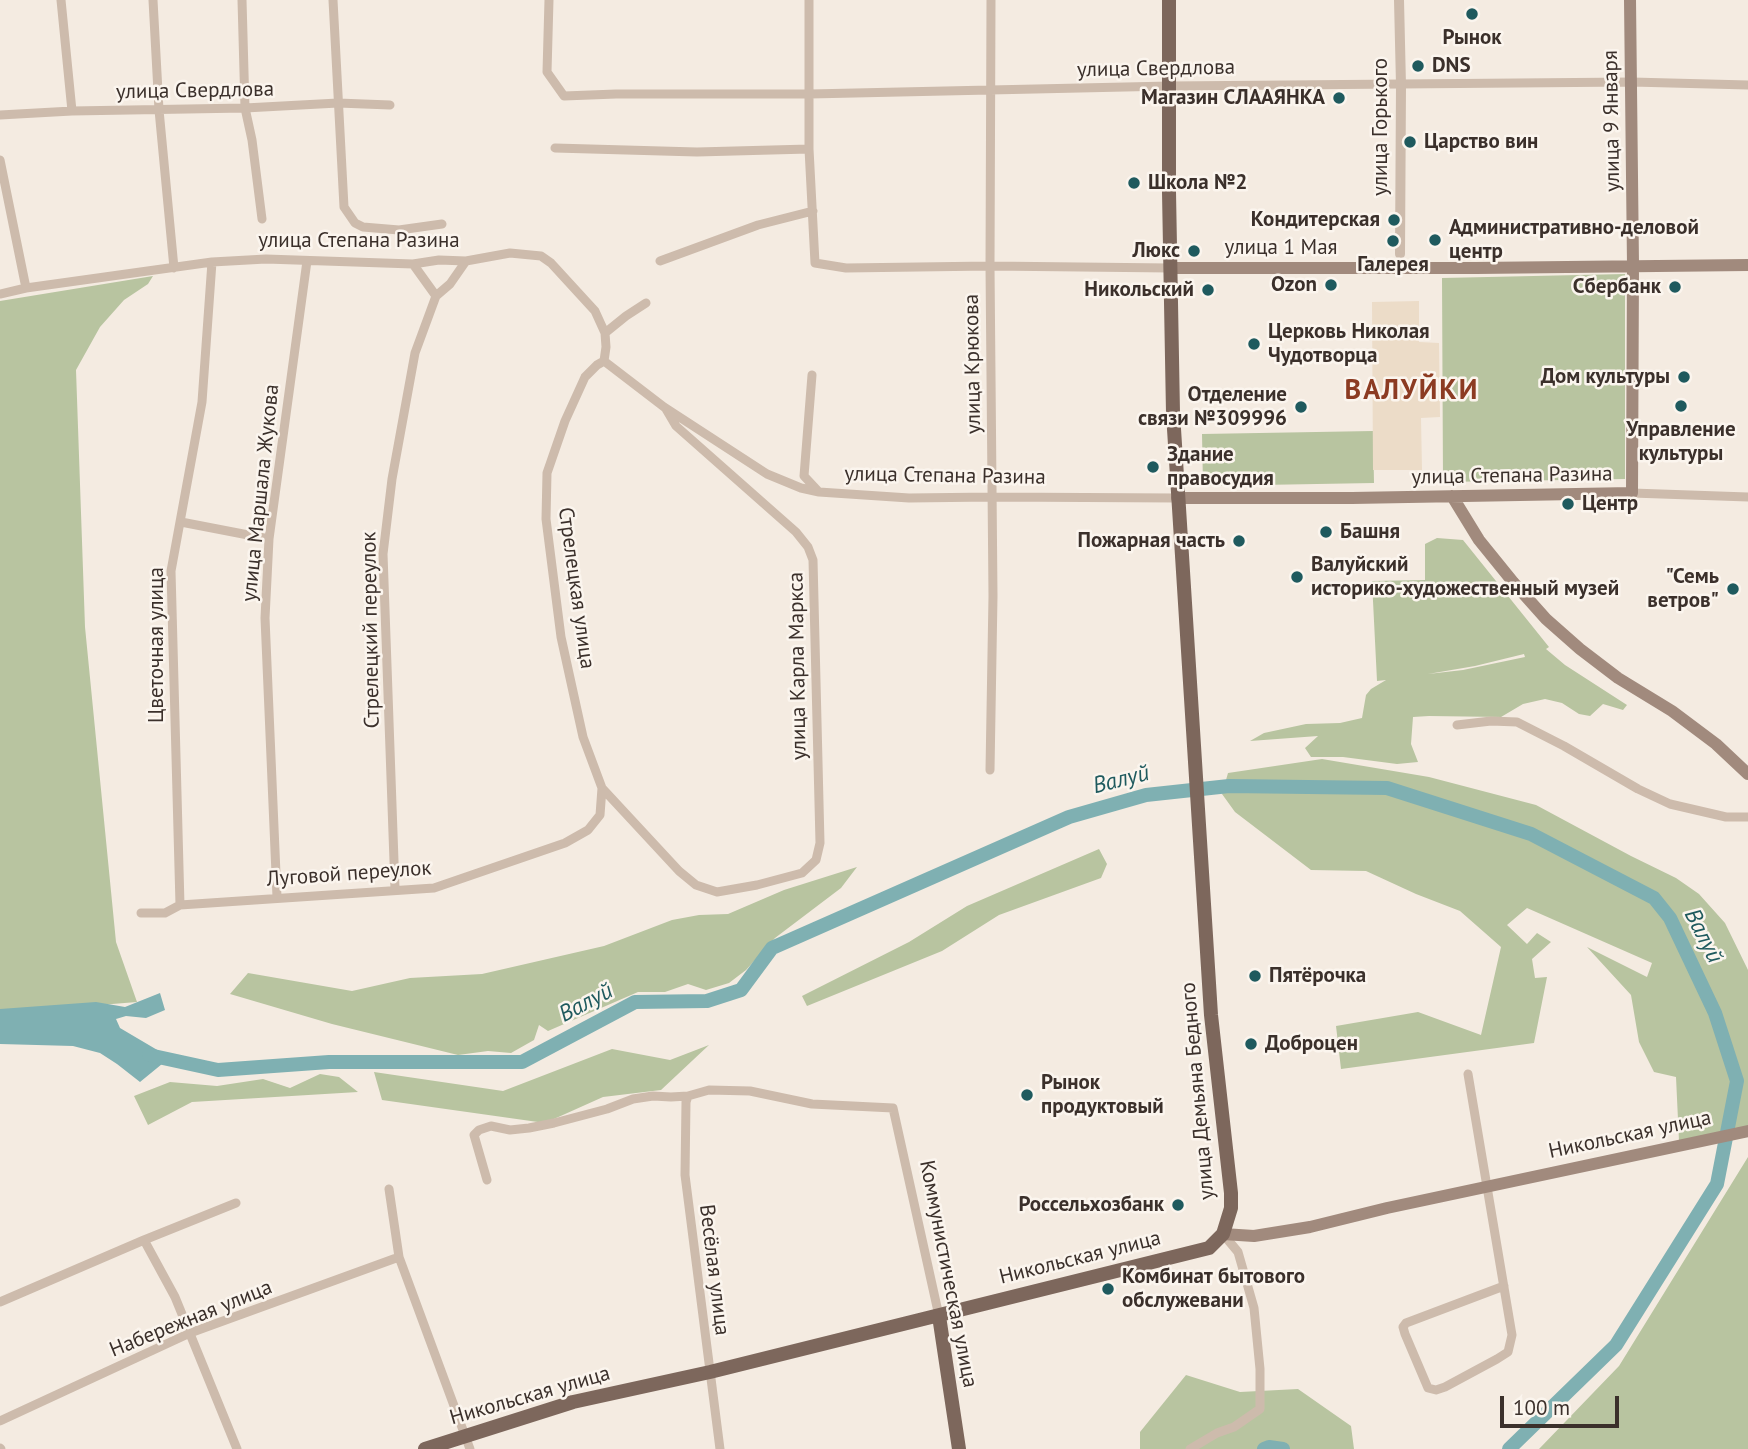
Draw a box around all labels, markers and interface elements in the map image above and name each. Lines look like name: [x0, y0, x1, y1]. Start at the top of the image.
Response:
marker: Рынок: [1464, 6, 1480, 22]
place label: Рынок: [1442, 25, 1502, 51]
street label: улица 9 Января: [1598, 50, 1626, 192]
place label: DNS: [1432, 53, 1471, 79]
street label: улица Свердлова: [1077, 55, 1235, 83]
street label: улица Горького: [1368, 58, 1394, 196]
marker: DNS: [1410, 58, 1426, 74]
street label: улица Свердлова: [116, 77, 274, 105]
place label: Магазин СЛААЯНКА: [1141, 85, 1325, 111]
marker: Магазин СЛААЯНКА: [1331, 90, 1347, 106]
place label: Царство вин: [1424, 129, 1538, 155]
marker: Царство вин: [1402, 134, 1418, 150]
place label: Школа №2: [1148, 170, 1247, 196]
marker: Школа №2: [1126, 175, 1142, 191]
place label: Кондитерская: [1251, 207, 1380, 233]
marker: Кондитерская: [1386, 212, 1402, 228]
place label: Административно-деловой центр: [1449, 215, 1699, 265]
street label: улица Степана Разина: [258, 228, 460, 254]
marker: Административно-деловой центр: [1427, 232, 1443, 248]
marker: Галерея: [1385, 233, 1401, 249]
street label: улица 1 Мая: [1224, 235, 1338, 261]
place label: Люкс: [1132, 238, 1180, 264]
marker: Люкс: [1186, 243, 1202, 259]
place label: Галерея: [1357, 252, 1429, 278]
place label: Ozon: [1271, 272, 1317, 298]
place label: Сбербанк: [1573, 274, 1661, 300]
place label: Никольский: [1084, 277, 1194, 303]
marker: Ozon: [1323, 277, 1339, 293]
marker: Сбербанк: [1667, 279, 1683, 295]
marker: Никольский: [1200, 282, 1216, 298]
street label: улица Крюкова: [959, 294, 987, 434]
place label: Церковь Николая Чудотворца: [1268, 319, 1430, 369]
marker: Церковь Николая Чудотворца: [1246, 336, 1262, 352]
place label: Дом культуры: [1541, 364, 1670, 390]
marker: Дом культуры: [1676, 369, 1692, 385]
district label: ВАЛУЙКИ: [1345, 374, 1479, 408]
place label: Отделение связи №309996: [1138, 382, 1287, 432]
street label: улица Маршала Жукова: [237, 383, 285, 603]
marker: Управление культуры: [1673, 398, 1689, 414]
marker: Отделение связи №309996: [1293, 399, 1309, 415]
place label: Управление культуры: [1626, 417, 1736, 467]
place label: Здание правосудия: [1167, 442, 1274, 492]
marker: Здание правосудия: [1145, 459, 1161, 475]
street label: улица Степана Разина: [844, 462, 1046, 490]
street label: улица Степана Разина: [1411, 462, 1613, 490]
place label: Центр: [1582, 491, 1638, 517]
marker: Центр: [1560, 496, 1576, 512]
street label: Стрелецкая улица: [552, 506, 600, 670]
place label: Башня: [1340, 519, 1400, 545]
marker: Башня: [1318, 524, 1334, 540]
place label: Пожарная часть: [1077, 528, 1225, 554]
street label: Стрелецкий переулок: [357, 531, 385, 729]
marker: Пожарная часть: [1231, 533, 1247, 549]
place label: Валуйский историко-художественный музей: [1311, 552, 1619, 602]
place label: "Семь ветров": [1647, 564, 1719, 614]
street label: Цветочная улица: [144, 567, 170, 723]
marker: Валуйский историко-художественный музей: [1289, 569, 1305, 585]
street label: улица Карла Маркса: [784, 572, 812, 760]
marker: "Семь ветров": [1725, 581, 1741, 597]
water label: Валуй: [1090, 760, 1152, 800]
street label: Луговой переулок: [266, 856, 432, 892]
water label: Валуй: [1678, 904, 1728, 968]
place label: Пятёрочка: [1269, 963, 1366, 989]
marker: Пятёрочка: [1247, 968, 1263, 984]
water label: Валуй: [554, 977, 618, 1029]
street label: улица Демьяна Бедного: [1176, 981, 1220, 1201]
place label: Доброцен: [1265, 1031, 1358, 1057]
marker: Доброцен: [1243, 1036, 1259, 1052]
place label: Рынок продуктовый: [1041, 1070, 1164, 1120]
marker: Рынок продуктовый: [1019, 1087, 1035, 1103]
street label: Никольская улица: [1546, 1105, 1714, 1165]
street label: Коммунистическая улица: [914, 1158, 982, 1390]
place label: Россельхозбанк: [1018, 1192, 1164, 1218]
marker: Россельхозбанк: [1170, 1197, 1186, 1213]
street label: Весёлая улица: [693, 1203, 735, 1337]
street label: Никольская улица: [997, 1226, 1163, 1290]
place label: Комбинат бытового обслужевани: [1122, 1264, 1305, 1314]
street label: Набережная улица: [106, 1275, 276, 1363]
marker: Комбинат бытового обслужевани: [1100, 1281, 1116, 1297]
street label: Никольская улица: [447, 1361, 613, 1431]
scale bar: [1503, 1382, 1622, 1426]
text: 100 m: [1513, 1394, 1570, 1421]

